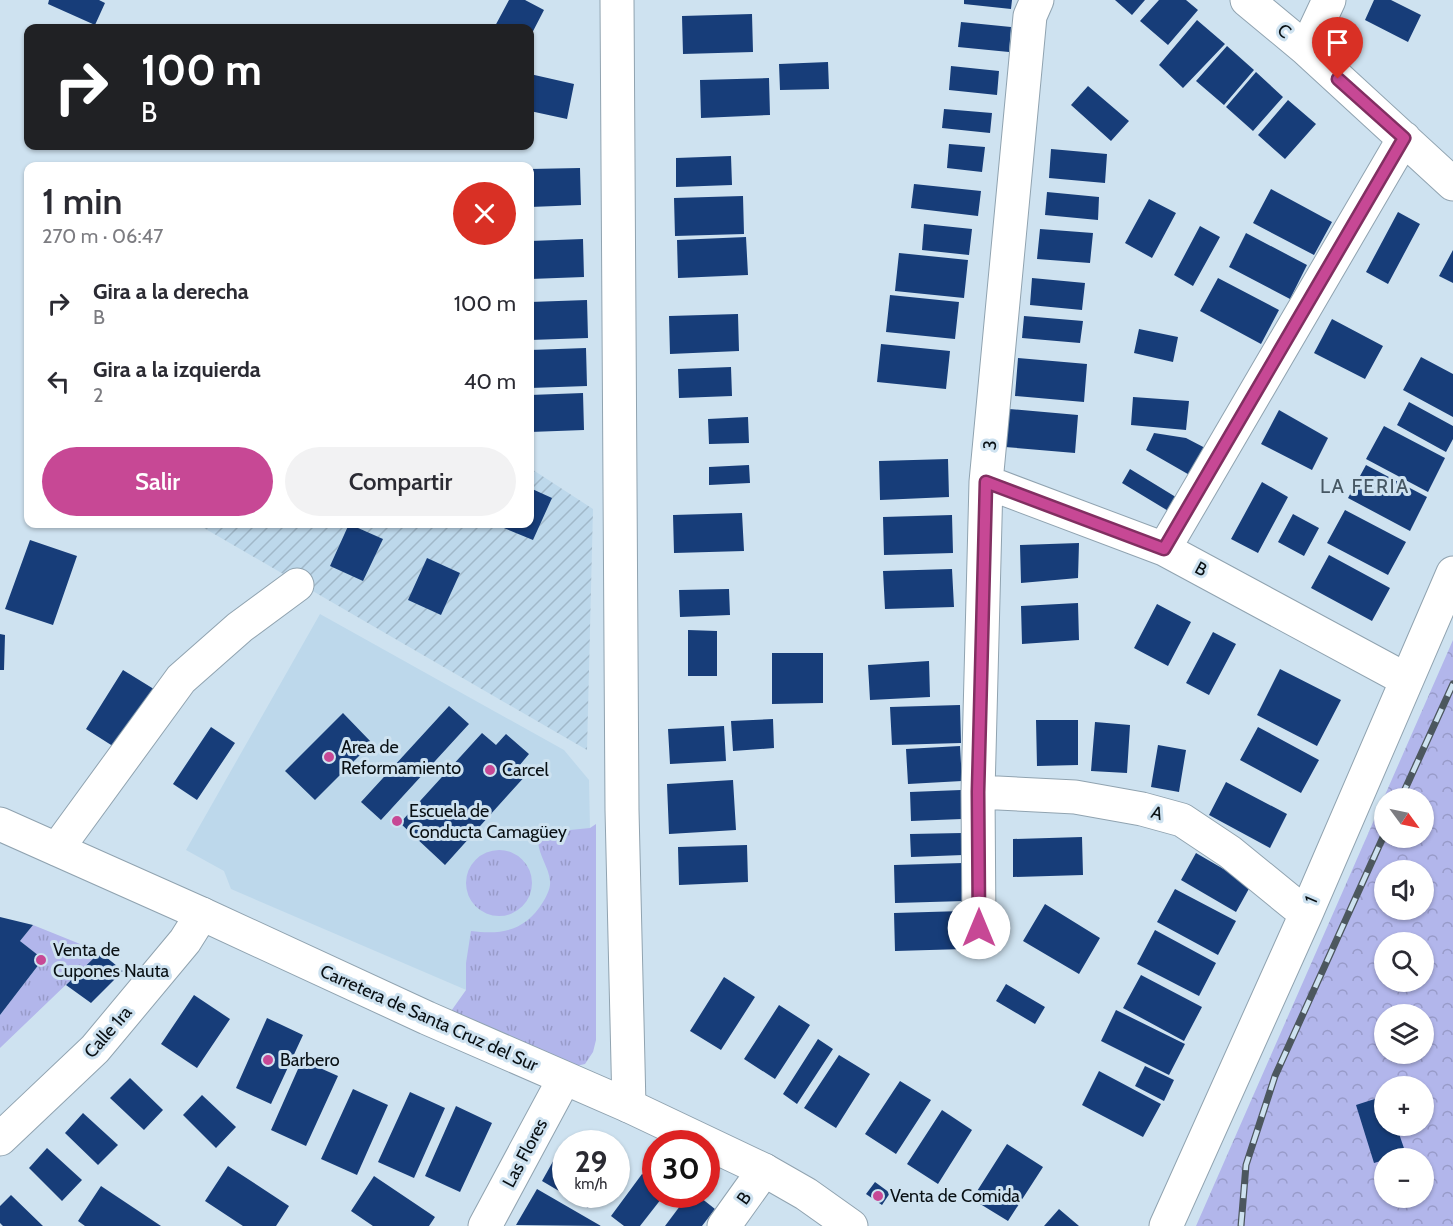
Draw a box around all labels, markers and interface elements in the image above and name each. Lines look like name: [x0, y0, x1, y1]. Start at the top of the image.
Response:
pin: [1312, 17, 1363, 79]
street label: C: [1273, 19, 1295, 43]
icon: arrive: [1321, 26, 1354, 59]
text: 100 m: [141, 44, 262, 96]
icon: right: [42, 48, 120, 126]
text: B: [141, 96, 157, 129]
text: 1 min: [42, 179, 122, 223]
button: close: [453, 182, 516, 245]
text: 270 m · 06:47: [42, 224, 163, 248]
text: Gira a la derecha: [93, 278, 249, 305]
icon: right: [42, 287, 75, 320]
text: 100 m: [454, 290, 516, 317]
text: B: [93, 305, 105, 329]
text: Gira a la izquierda: [93, 356, 261, 383]
icon: left: [42, 365, 75, 398]
text: 40 m: [464, 368, 516, 395]
text: 2: [93, 383, 103, 407]
street label: 3: [979, 439, 1001, 451]
button: Salir: [42, 447, 273, 516]
button: Compartir: [285, 447, 516, 516]
district label: LA FERIA: [1320, 474, 1410, 498]
street label: B: [1191, 557, 1211, 581]
place label: Area de Reformamiento: [341, 736, 461, 779]
marker: Area de Reformamiento: [322, 750, 336, 764]
place label: Carcel: [502, 759, 549, 781]
marker: Carcel: [483, 763, 497, 777]
north arrow: [1374, 788, 1434, 848]
map controls: [1374, 788, 1434, 1208]
place label: Escuela de Conducta Camagüey: [409, 800, 567, 843]
street label: A: [1149, 801, 1165, 825]
marker: Escuela de Conducta Camagüey: [390, 814, 404, 828]
button: sound: [1374, 860, 1434, 920]
street label: 1: [1300, 893, 1322, 907]
position arrow: [947, 896, 1011, 960]
button: search: [1374, 932, 1434, 992]
place label: Venta de Cupones Nauta: [53, 939, 170, 982]
marker: Venta de Cupones Nauta: [34, 953, 48, 967]
street label: Carretera de Santa Cruz del Sur: [317, 960, 542, 1076]
street label: Calle 1ra: [80, 1001, 137, 1062]
button: layers: [1374, 1004, 1434, 1064]
place label: Barbero: [280, 1049, 340, 1071]
marker: Barbero: [261, 1053, 275, 1067]
button: +: [1374, 1076, 1434, 1136]
street label: Las Flores: [498, 1115, 552, 1191]
speed limit sign: 30: [642, 1130, 720, 1208]
text: 29: [575, 1143, 607, 1180]
button: −: [1374, 1148, 1434, 1208]
text: km/h: [575, 1175, 607, 1193]
place label: Venta de Comida: [890, 1185, 1020, 1207]
street label: B: [732, 1187, 756, 1209]
marker: Venta de Comida: [871, 1189, 885, 1203]

